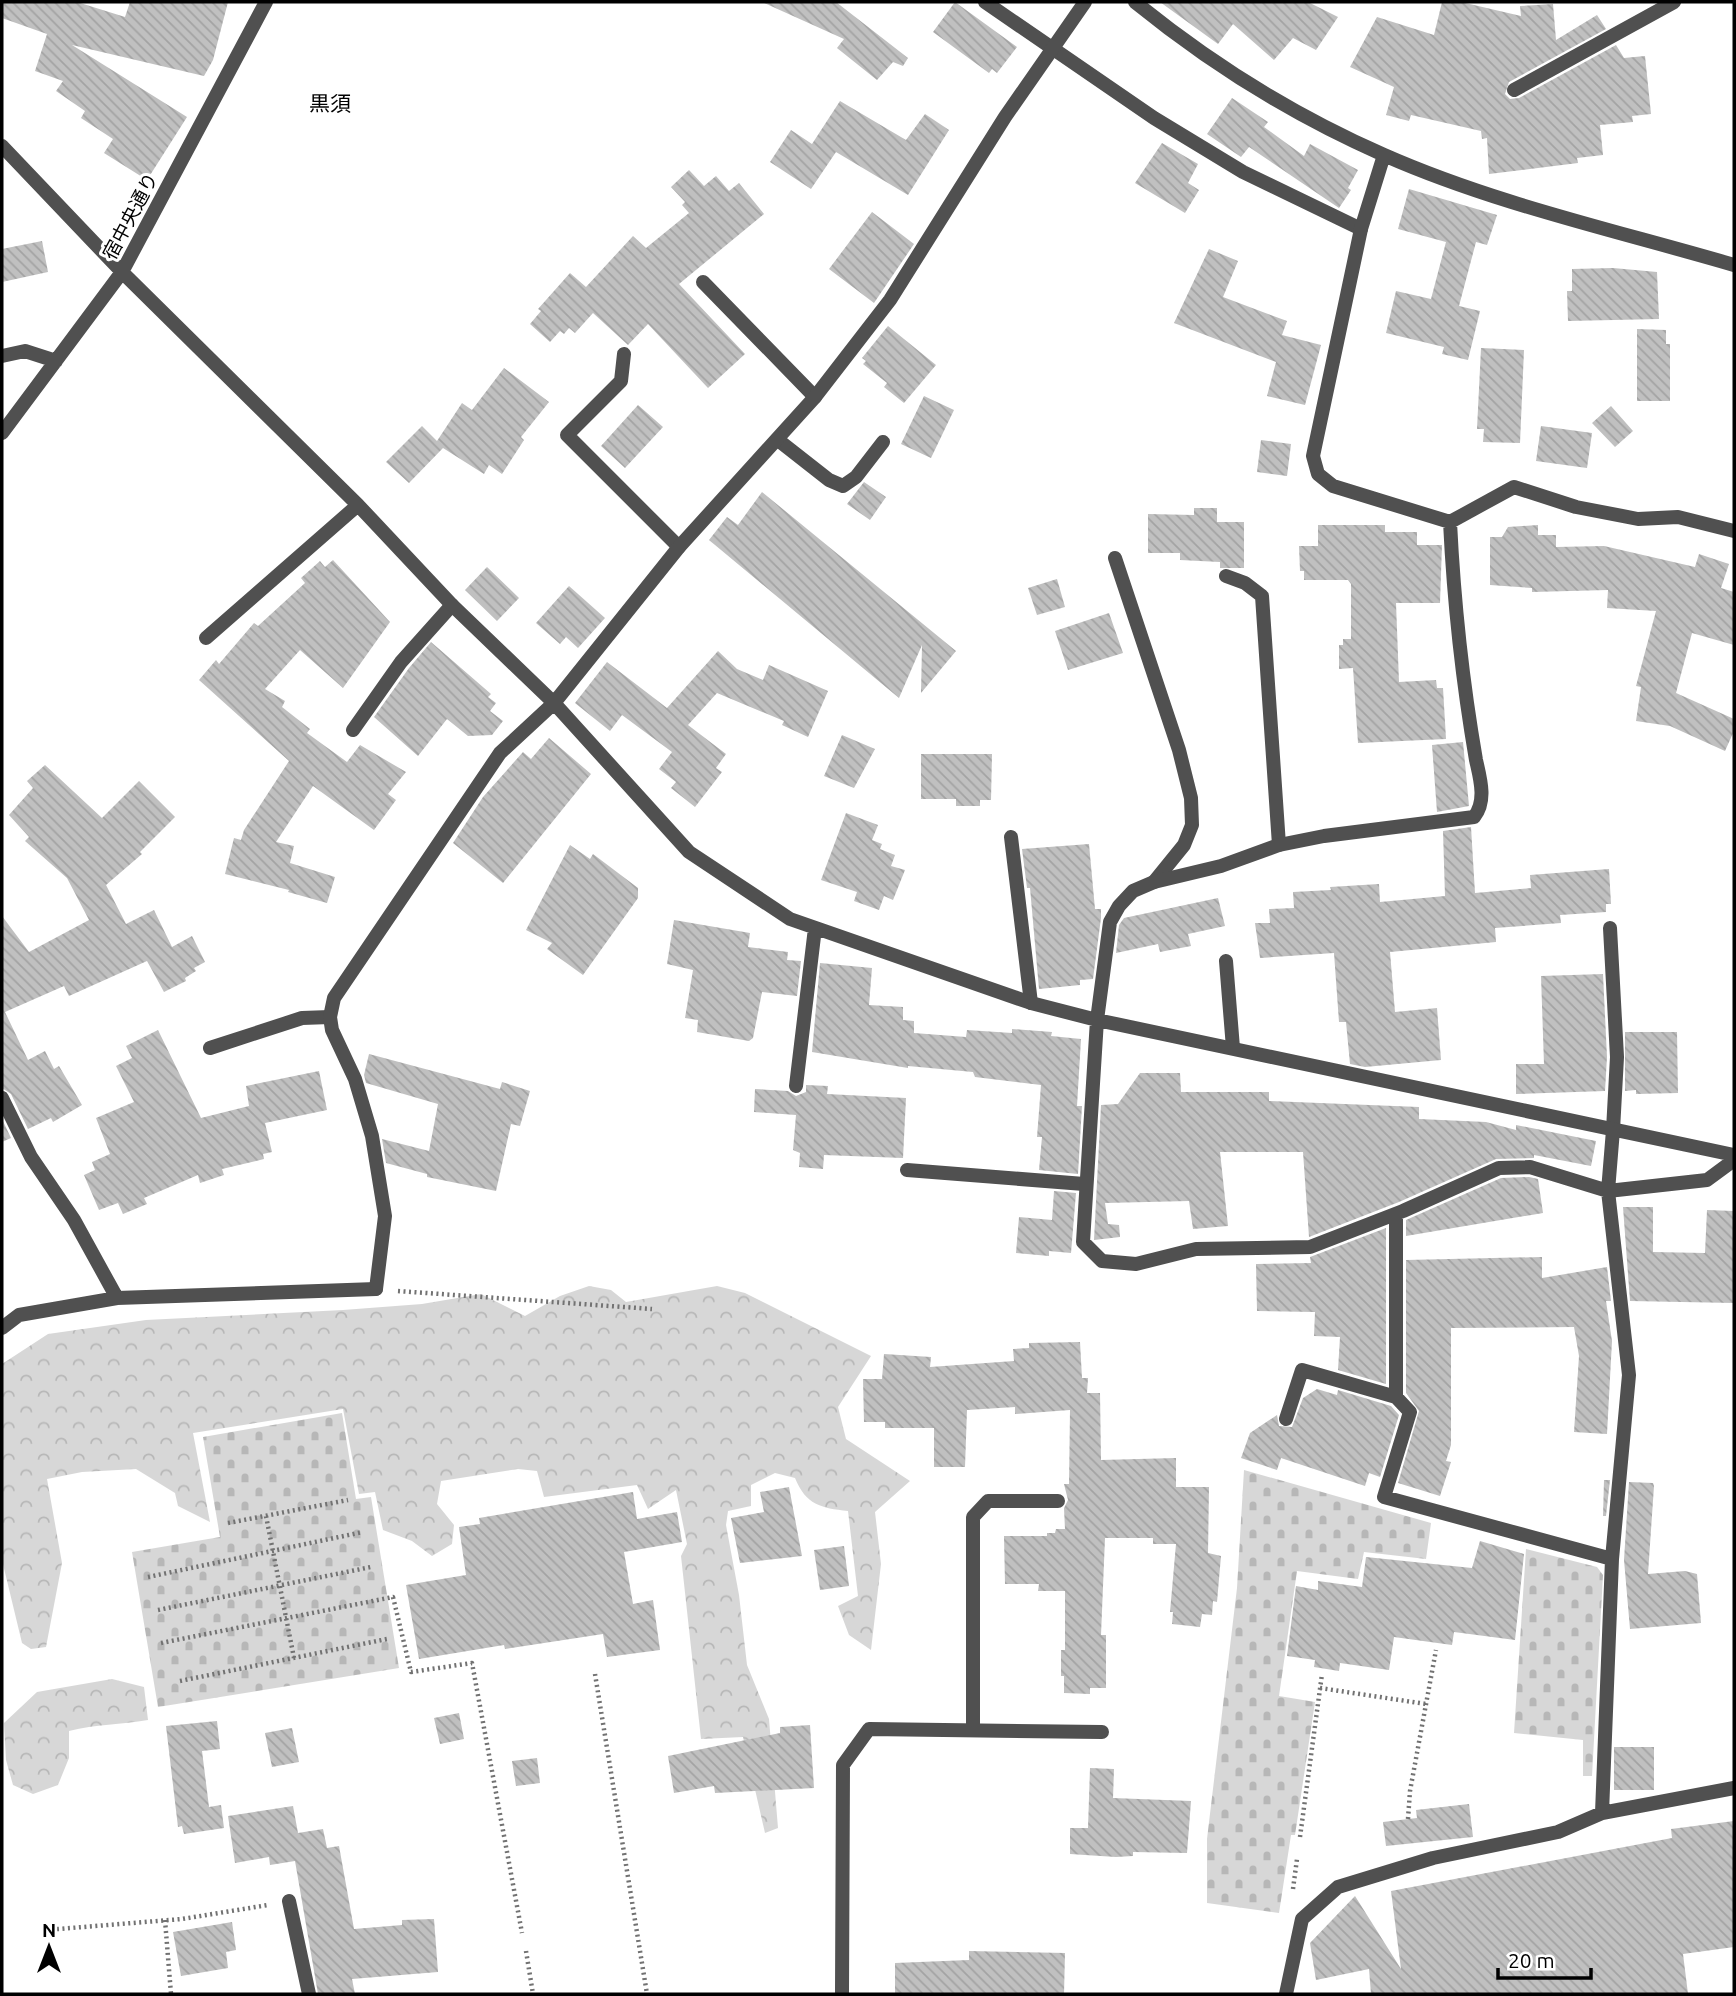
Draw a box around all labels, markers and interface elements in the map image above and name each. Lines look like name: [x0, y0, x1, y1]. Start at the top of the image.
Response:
district label: 黒須: [309, 91, 351, 115]
street label: 宿中央通り: [98, 169, 162, 263]
north arrow: [14, 1912, 84, 1982]
text: N: [42, 1919, 56, 1941]
scale bar: [1498, 1937, 1591, 1981]
text: 20 m: [1508, 1948, 1555, 1972]

